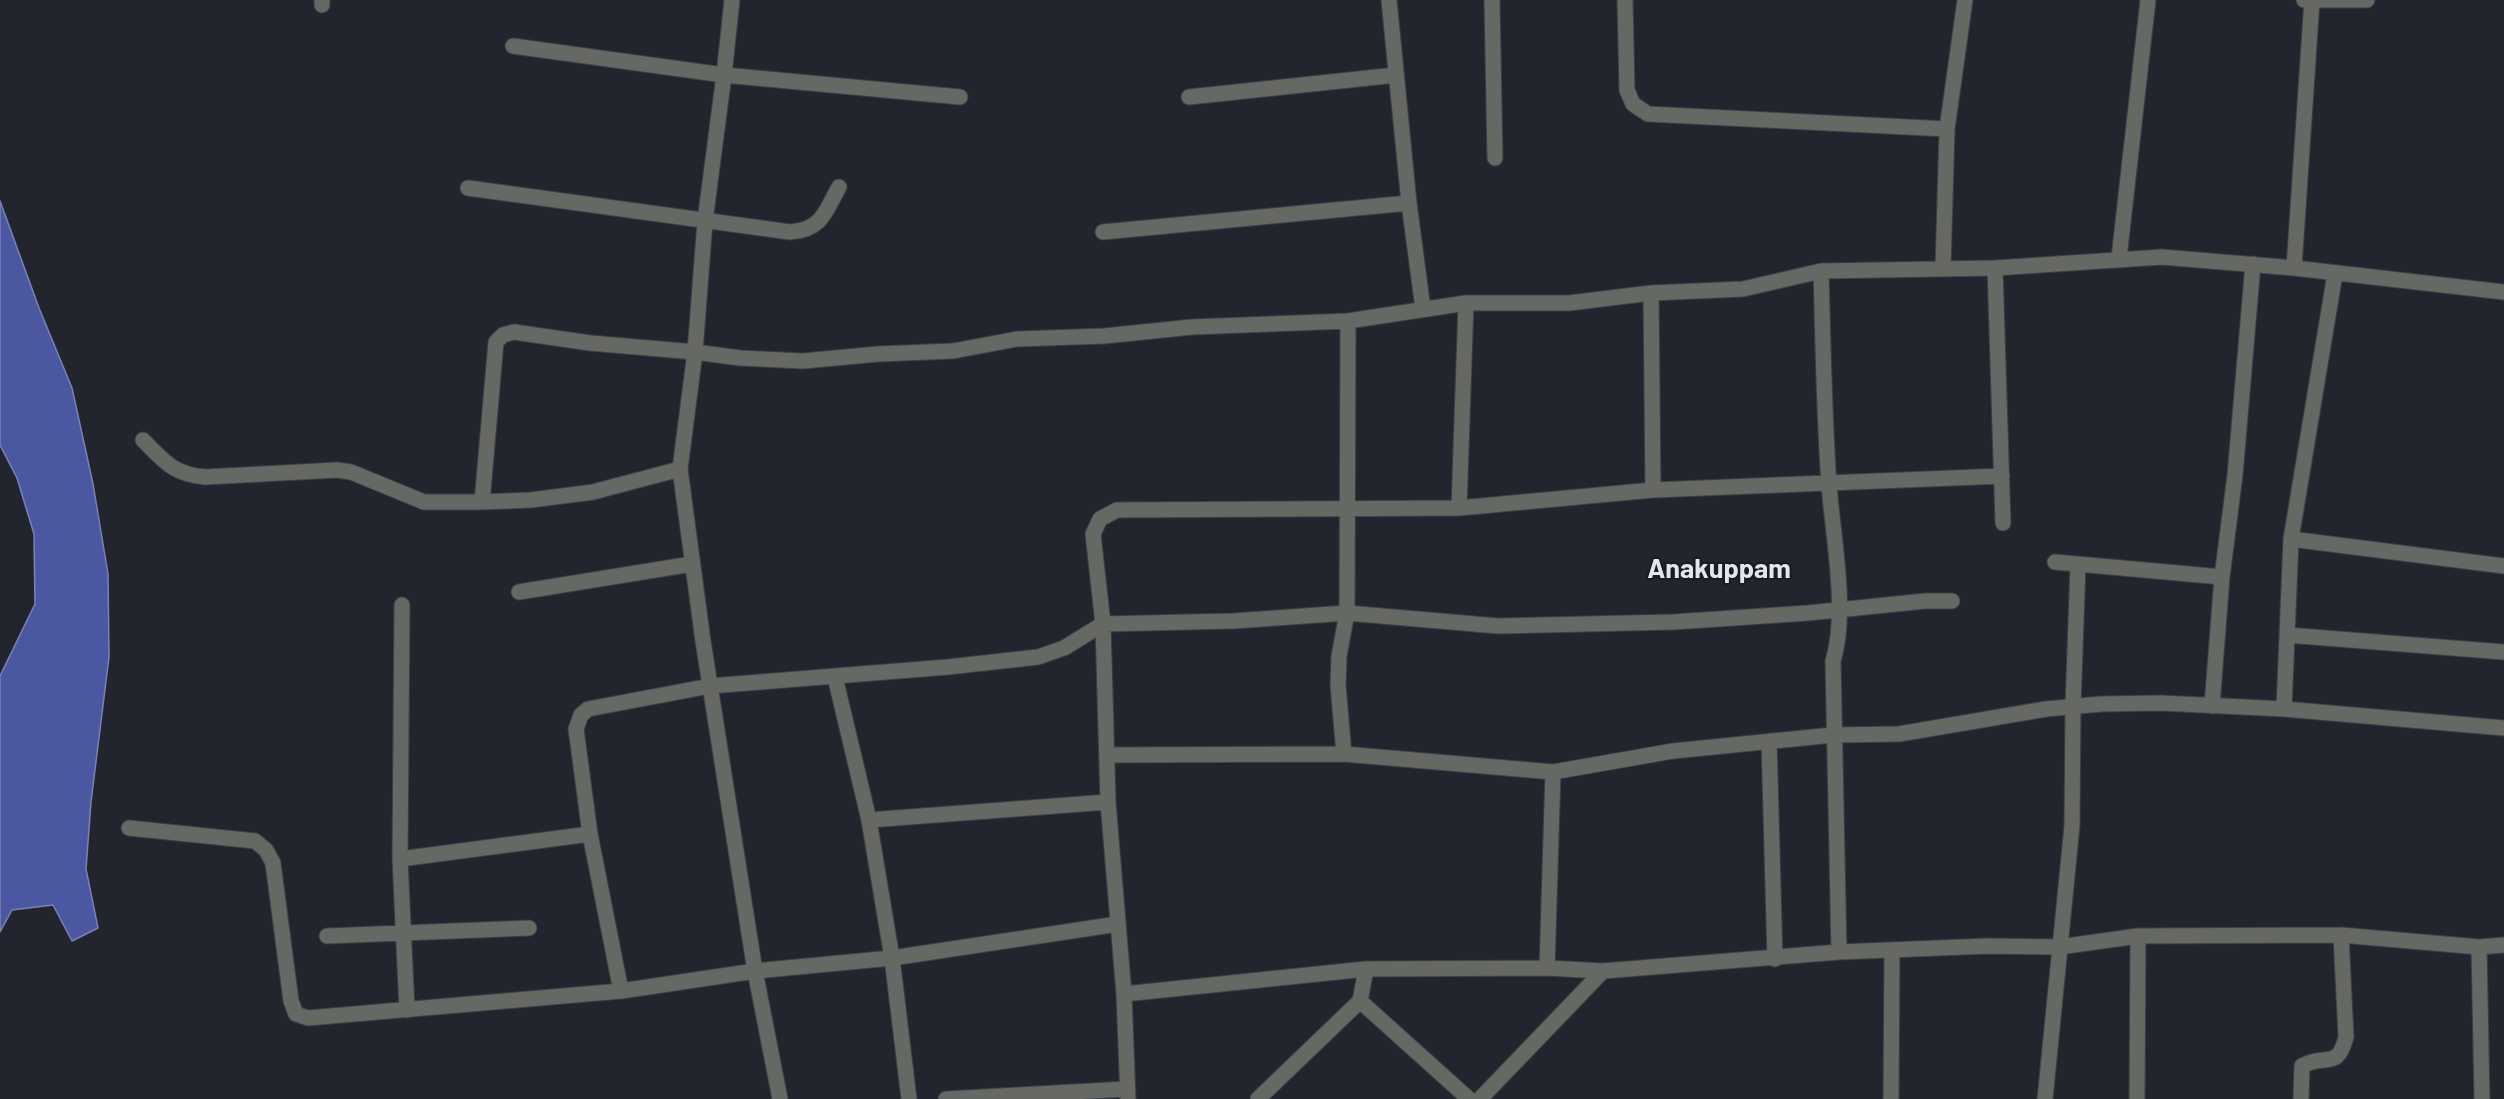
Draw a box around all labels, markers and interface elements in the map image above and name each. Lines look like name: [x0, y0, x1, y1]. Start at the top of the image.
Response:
district label: Anakuppam: [1647, 553, 1791, 585]

